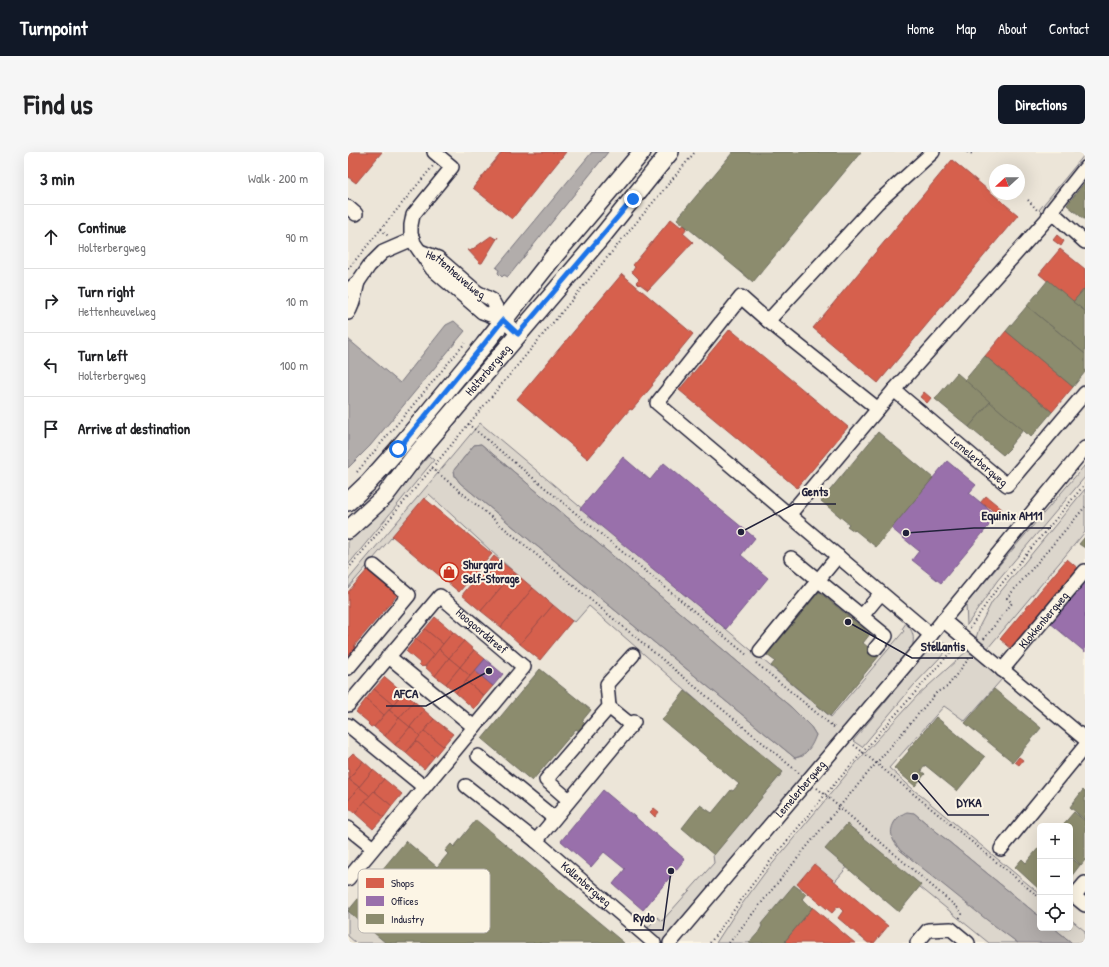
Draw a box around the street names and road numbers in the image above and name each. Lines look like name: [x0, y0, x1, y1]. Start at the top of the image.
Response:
street label: Hettenheuvelweg: [424, 245, 488, 303]
street label: Holterbergweg: [461, 340, 514, 399]
street label: Lemelerbergweg: [947, 432, 1012, 490]
street label: Klokkenbergweg: [1014, 588, 1072, 652]
street label: Hoogoorddreef: [452, 604, 512, 658]
street label: Lemelerbergweg: [771, 756, 829, 821]
street label: Kollenbergweg: [557, 857, 615, 910]

